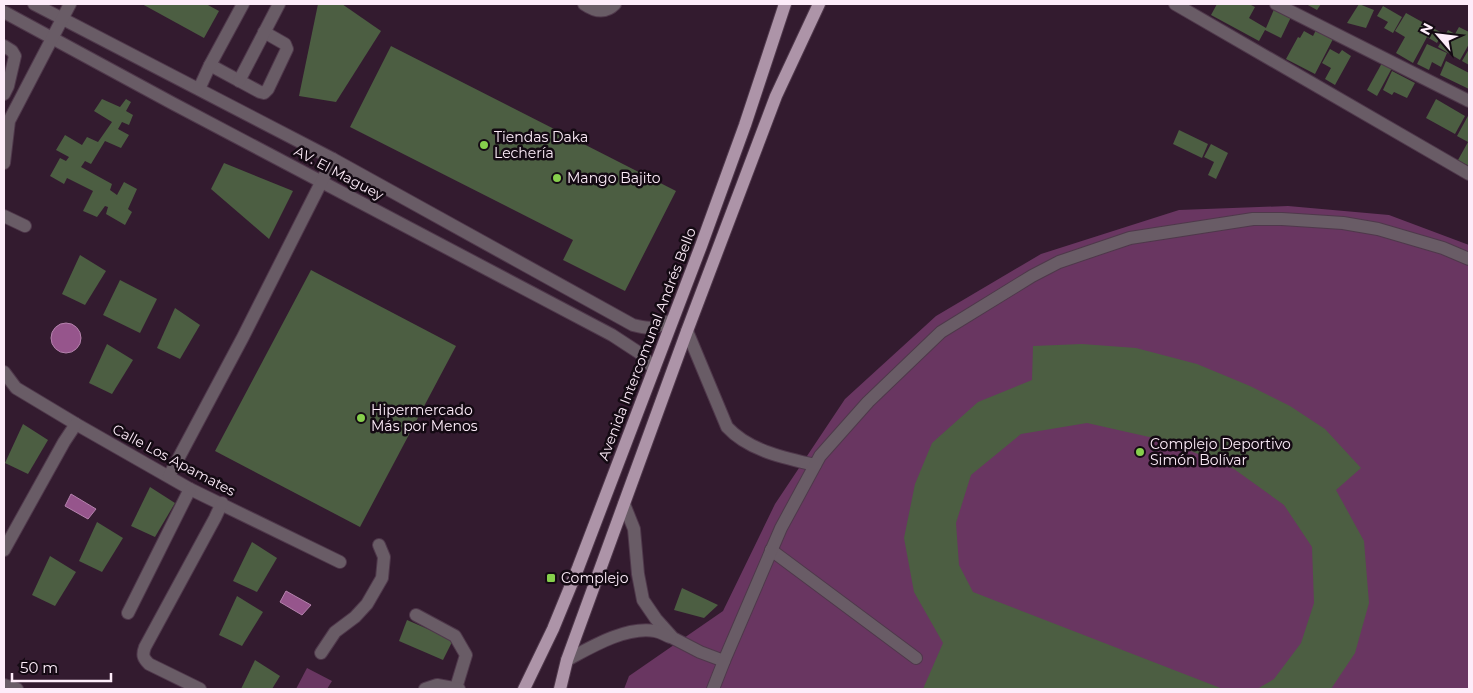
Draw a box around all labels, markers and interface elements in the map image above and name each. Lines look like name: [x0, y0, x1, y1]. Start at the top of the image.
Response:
north arrow: [1413, 10, 1463, 60]
text: N: [1416, 20, 1437, 38]
place label: Tiendas Daka Lechería: [494, 128, 588, 162]
marker: Tiendas Daka Lechería: [478, 139, 490, 151]
street label: AV. El Maguey: [291, 142, 387, 204]
place label: Mango Bajito: [567, 169, 661, 187]
marker: Mango Bajito: [551, 172, 563, 184]
street label: Avenida Intercomunal Andrés Bello: [594, 225, 700, 463]
place label: Hipermercado Más por Menos: [371, 401, 478, 435]
marker: Hipermercado Más por Menos: [355, 412, 367, 424]
street label: Calle Los Apamates: [109, 420, 239, 500]
place label: Complejo Deportivo Simón Bolívar: [1150, 435, 1291, 469]
marker: Complejo Deportivo Simón Bolívar: [1134, 446, 1146, 458]
place label: Complejo: [561, 569, 629, 587]
marker: Complejo: [545, 572, 557, 584]
scale bar: [12, 650, 111, 682]
text: 50 m: [20, 658, 58, 677]

